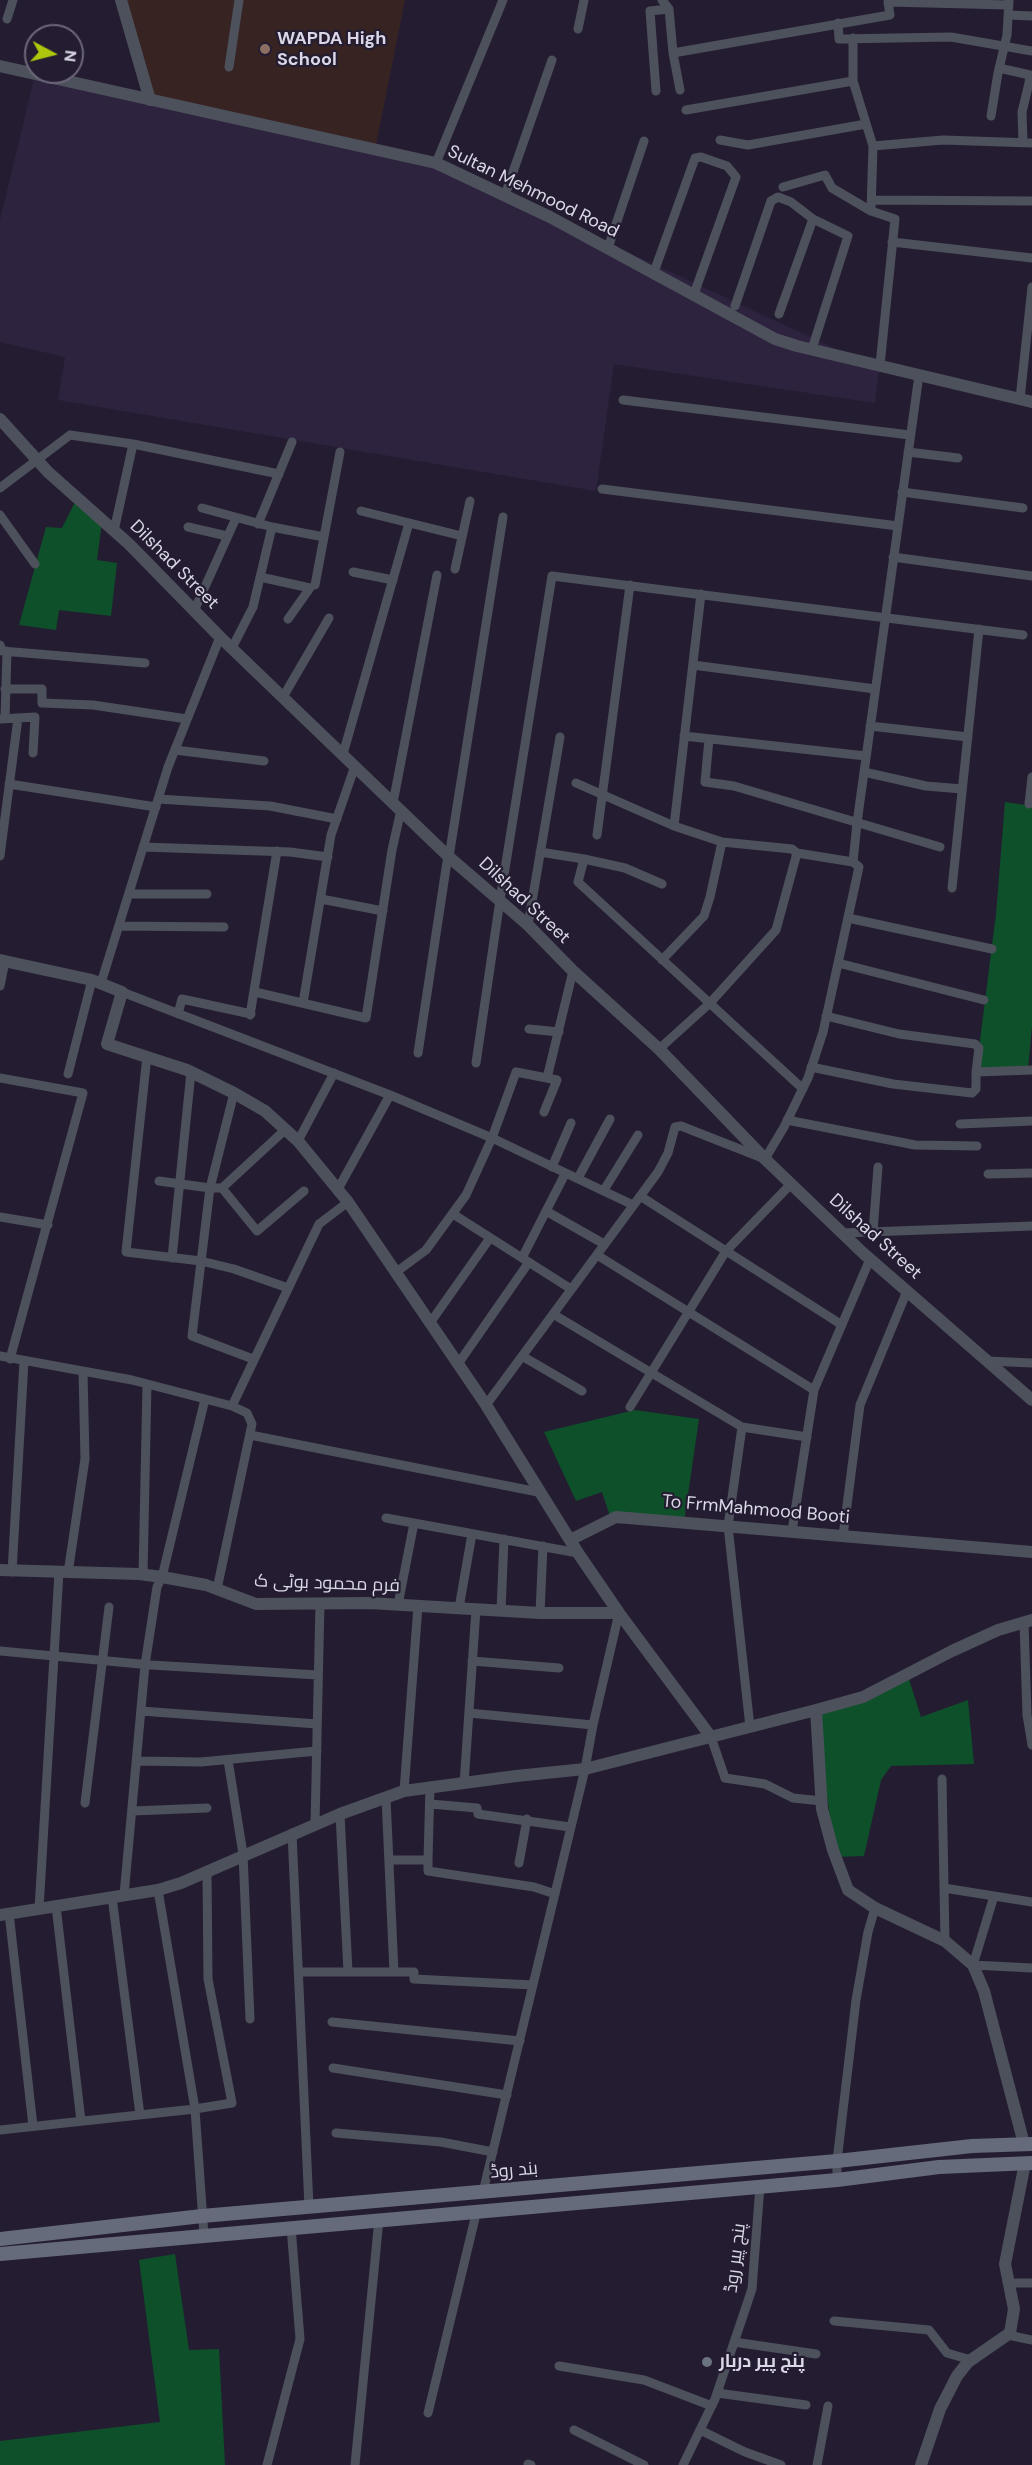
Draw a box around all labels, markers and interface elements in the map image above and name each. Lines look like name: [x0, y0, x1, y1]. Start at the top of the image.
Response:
north arrow: [24, 24, 84, 84]
place label: WAPDA High School: [277, 28, 386, 70]
marker: WAPDA High School: [258, 42, 272, 56]
text: N: [59, 49, 82, 63]
street label: Sultan Mehmood Road: [444, 141, 622, 243]
street label: Dilshad Street: [125, 516, 223, 614]
street label: Dilshad Street: [474, 853, 574, 949]
street label: Dilshad Street: [824, 1190, 926, 1284]
street label: To FrmMahmood Booti: [661, 1491, 851, 1529]
street label: فرم محمود بوٹی ک: [254, 1571, 400, 1597]
street label: بند روڈ: [489, 2158, 539, 2184]
street label: پنج پیر روڈ: [721, 2222, 751, 2294]
place label: پنج پیر دربار: [719, 2351, 805, 2373]
marker: پنج پیر دربار: [700, 2355, 714, 2369]

